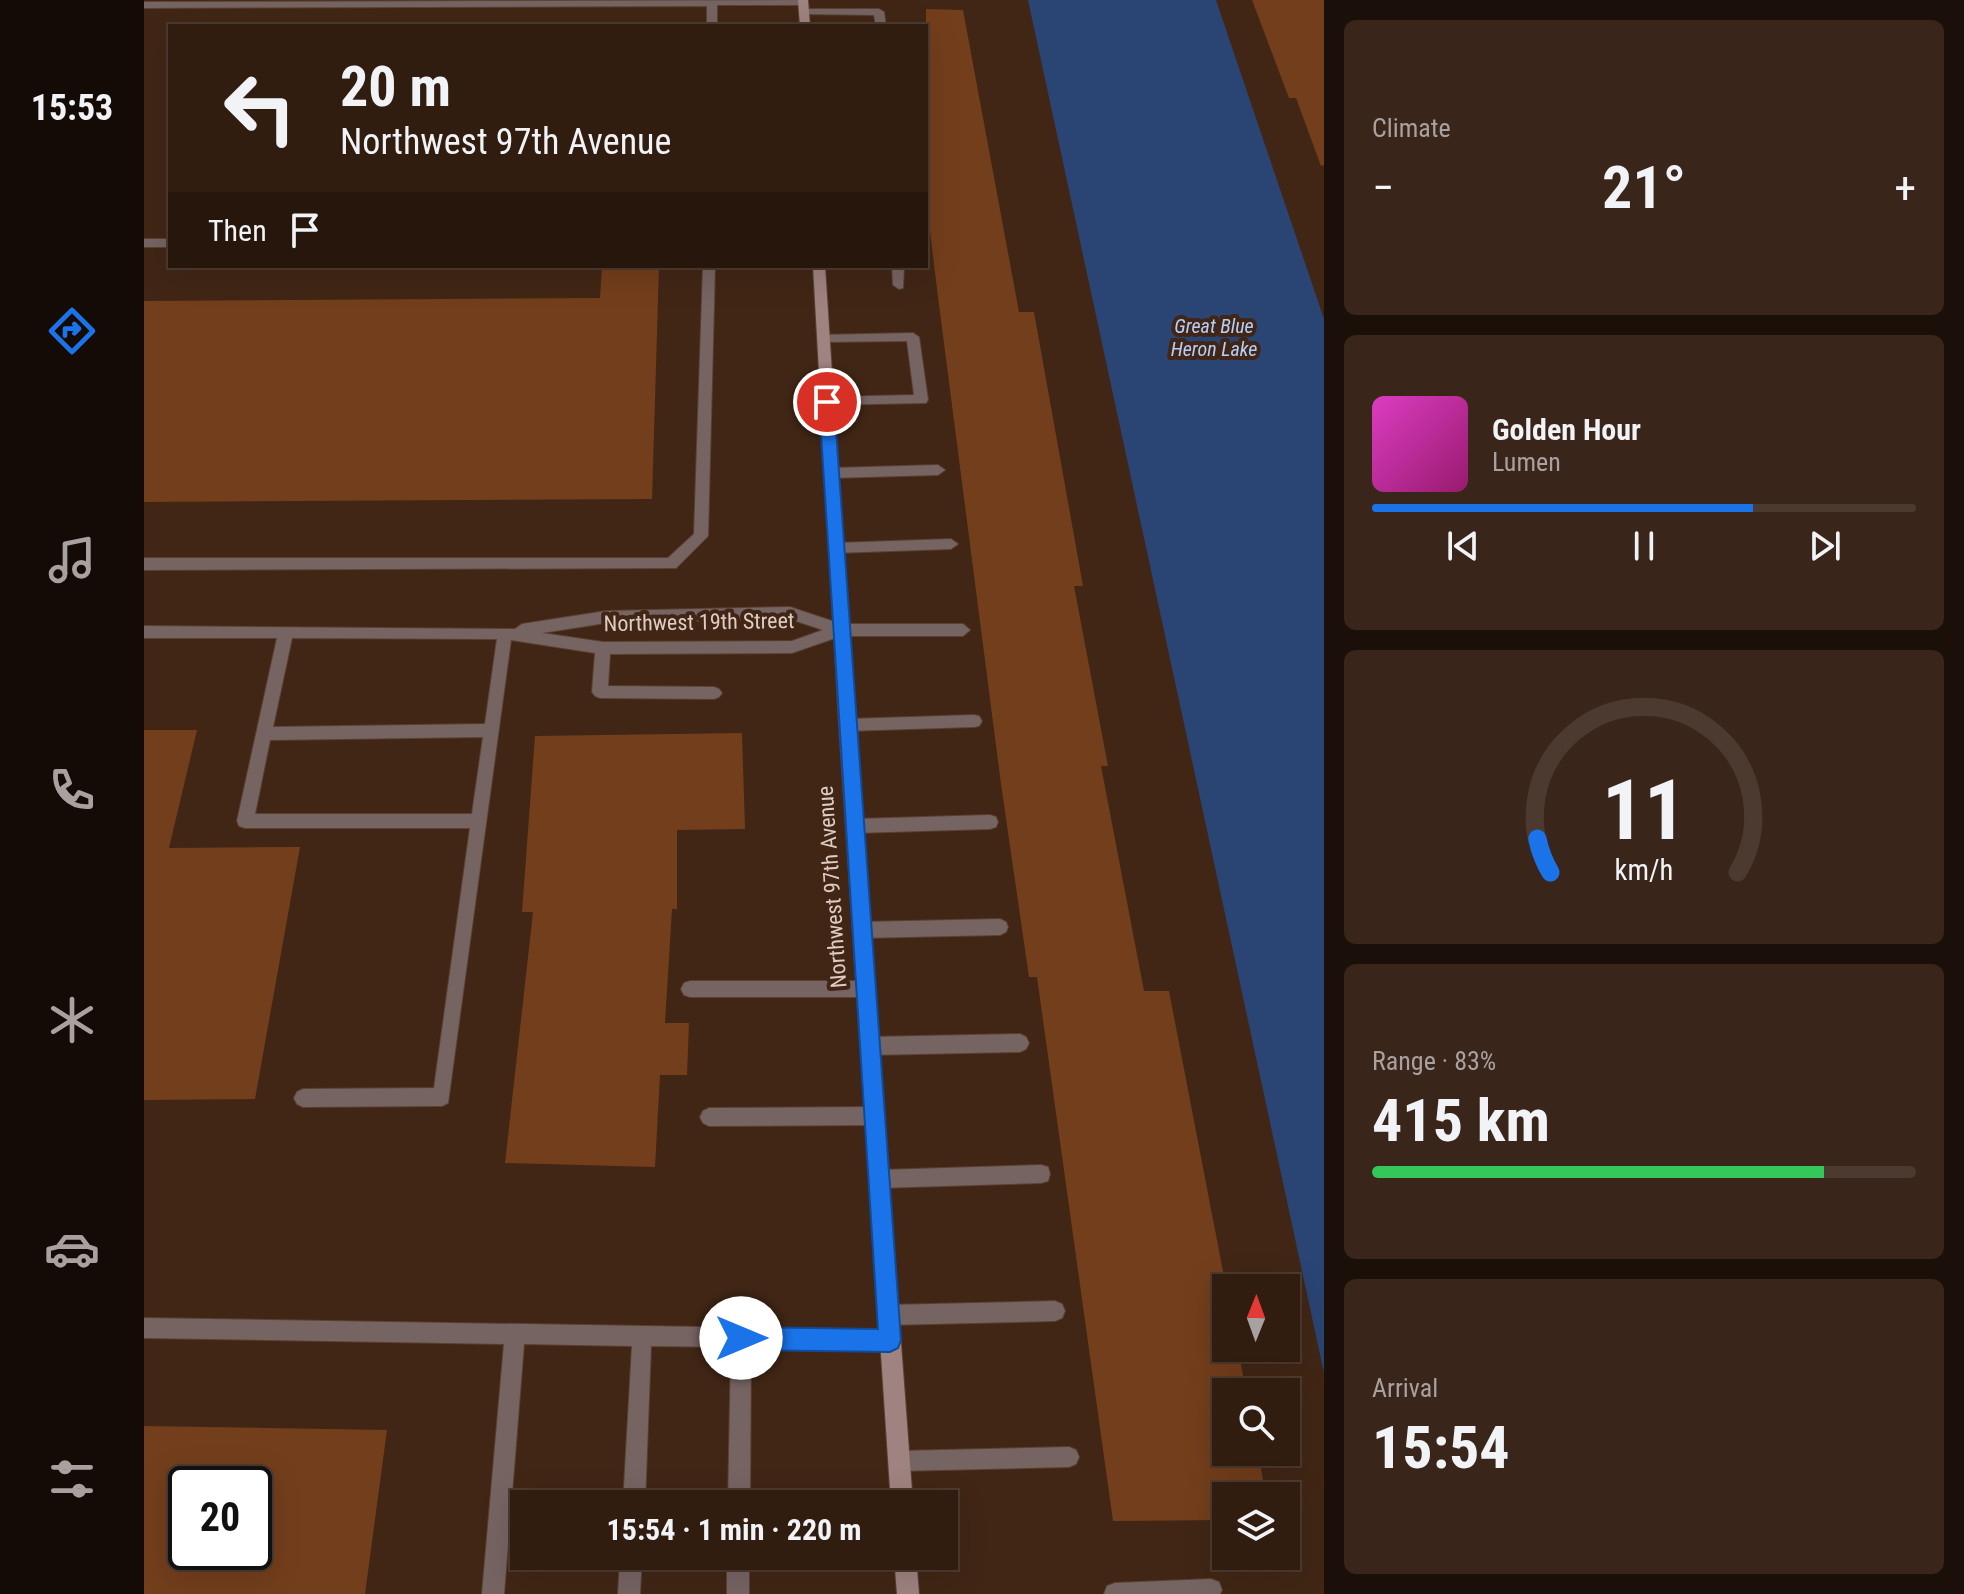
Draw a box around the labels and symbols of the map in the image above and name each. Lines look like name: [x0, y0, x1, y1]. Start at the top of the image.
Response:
water label: Great Blue Heron Lake: [1171, 314, 1257, 361]
pin: [793, 368, 861, 436]
street label: Northwest 19th Street: [603, 608, 795, 636]
street label: Northwest 97th Avenue: [812, 785, 852, 989]
north arrow: [1212, 1274, 1300, 1362]
position arrow: [699, 1296, 783, 1380]
speed limit sign: 20: [168, 1466, 272, 1570]

